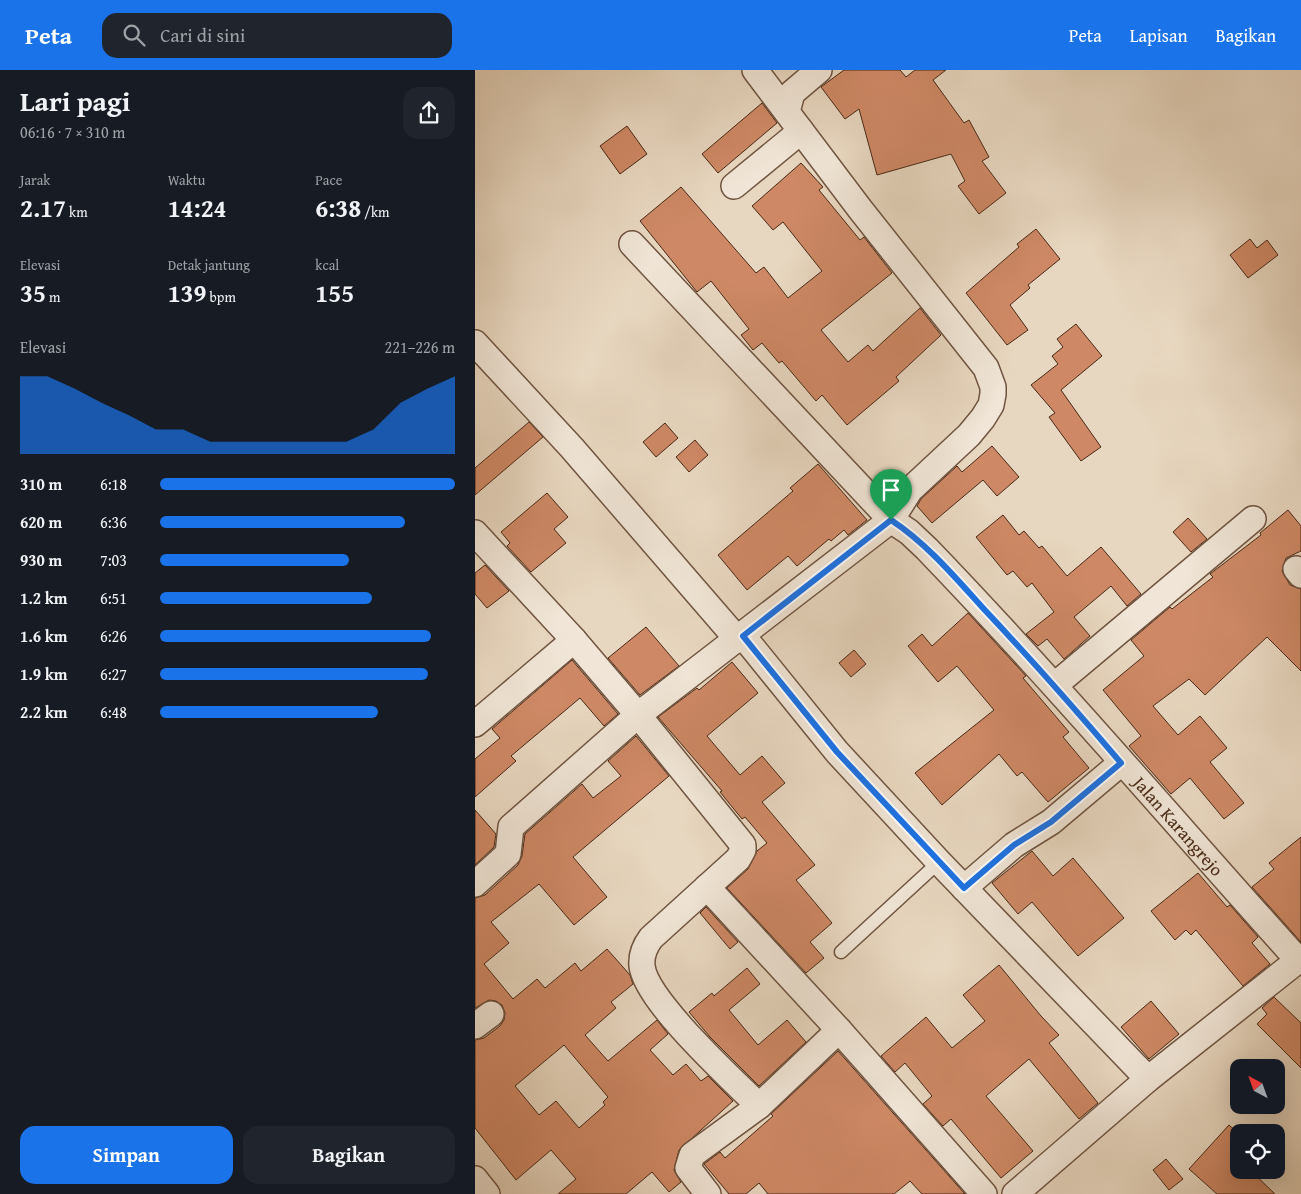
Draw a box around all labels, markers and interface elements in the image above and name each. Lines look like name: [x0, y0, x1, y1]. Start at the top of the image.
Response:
search box: [102, 13, 452, 58]
text: Peta: [25, 18, 72, 53]
icon: search: [120, 21, 148, 49]
text: Cari di sini: [160, 21, 245, 49]
text: Peta: [1069, 22, 1102, 49]
text: Lapisan: [1130, 22, 1188, 49]
text: Bagikan: [1216, 22, 1276, 49]
text: Lari pagi: [20, 80, 130, 121]
button: share: [403, 87, 455, 139]
text: 06:16 · 7 × 310 m: [20, 120, 125, 144]
text: Jarak: [20, 170, 50, 190]
text: Waktu: [168, 170, 205, 190]
text: Pace: [315, 170, 342, 190]
text: 2.17: [20, 190, 66, 226]
text: 14:24: [168, 190, 227, 226]
text: 6:38: [315, 190, 361, 226]
text: km: [66, 202, 88, 222]
text: /km: [361, 202, 390, 222]
text: Elevasi: [20, 255, 60, 275]
text: Detak jantung: [168, 255, 250, 275]
text: kcal: [315, 255, 339, 275]
text: 35: [20, 275, 46, 311]
text: 139: [168, 275, 207, 311]
text: 155: [315, 275, 354, 311]
text: m: [46, 287, 60, 307]
text: bpm: [207, 287, 236, 307]
text: Elevasi: [20, 335, 66, 359]
text: 221–226 m: [385, 335, 455, 359]
pin: [870, 469, 912, 520]
text: 310 m: [20, 472, 62, 496]
text: 6:18: [100, 472, 127, 496]
icon: arrive: [877, 476, 905, 504]
text: 620 m: [20, 510, 62, 534]
text: 6:36: [100, 510, 127, 534]
text: 930 m: [20, 548, 62, 572]
text: 7:03: [100, 548, 127, 572]
text: 1.2 km: [20, 586, 67, 610]
text: 6:51: [100, 586, 127, 610]
text: 1.6 km: [20, 624, 67, 648]
text: 6:26: [100, 624, 127, 648]
text: 1.9 km: [20, 662, 67, 686]
text: 6:27: [100, 662, 127, 686]
text: 2.2 km: [20, 700, 67, 724]
text: 6:48: [100, 700, 127, 724]
street label: Jalan Karangrejo: [1126, 768, 1230, 882]
north arrow: [1230, 1059, 1285, 1114]
map controls: [1230, 1059, 1285, 1179]
button: locate: [1230, 1124, 1285, 1179]
button: Simpan: [20, 1126, 233, 1184]
button: Bagikan: [243, 1126, 455, 1184]

